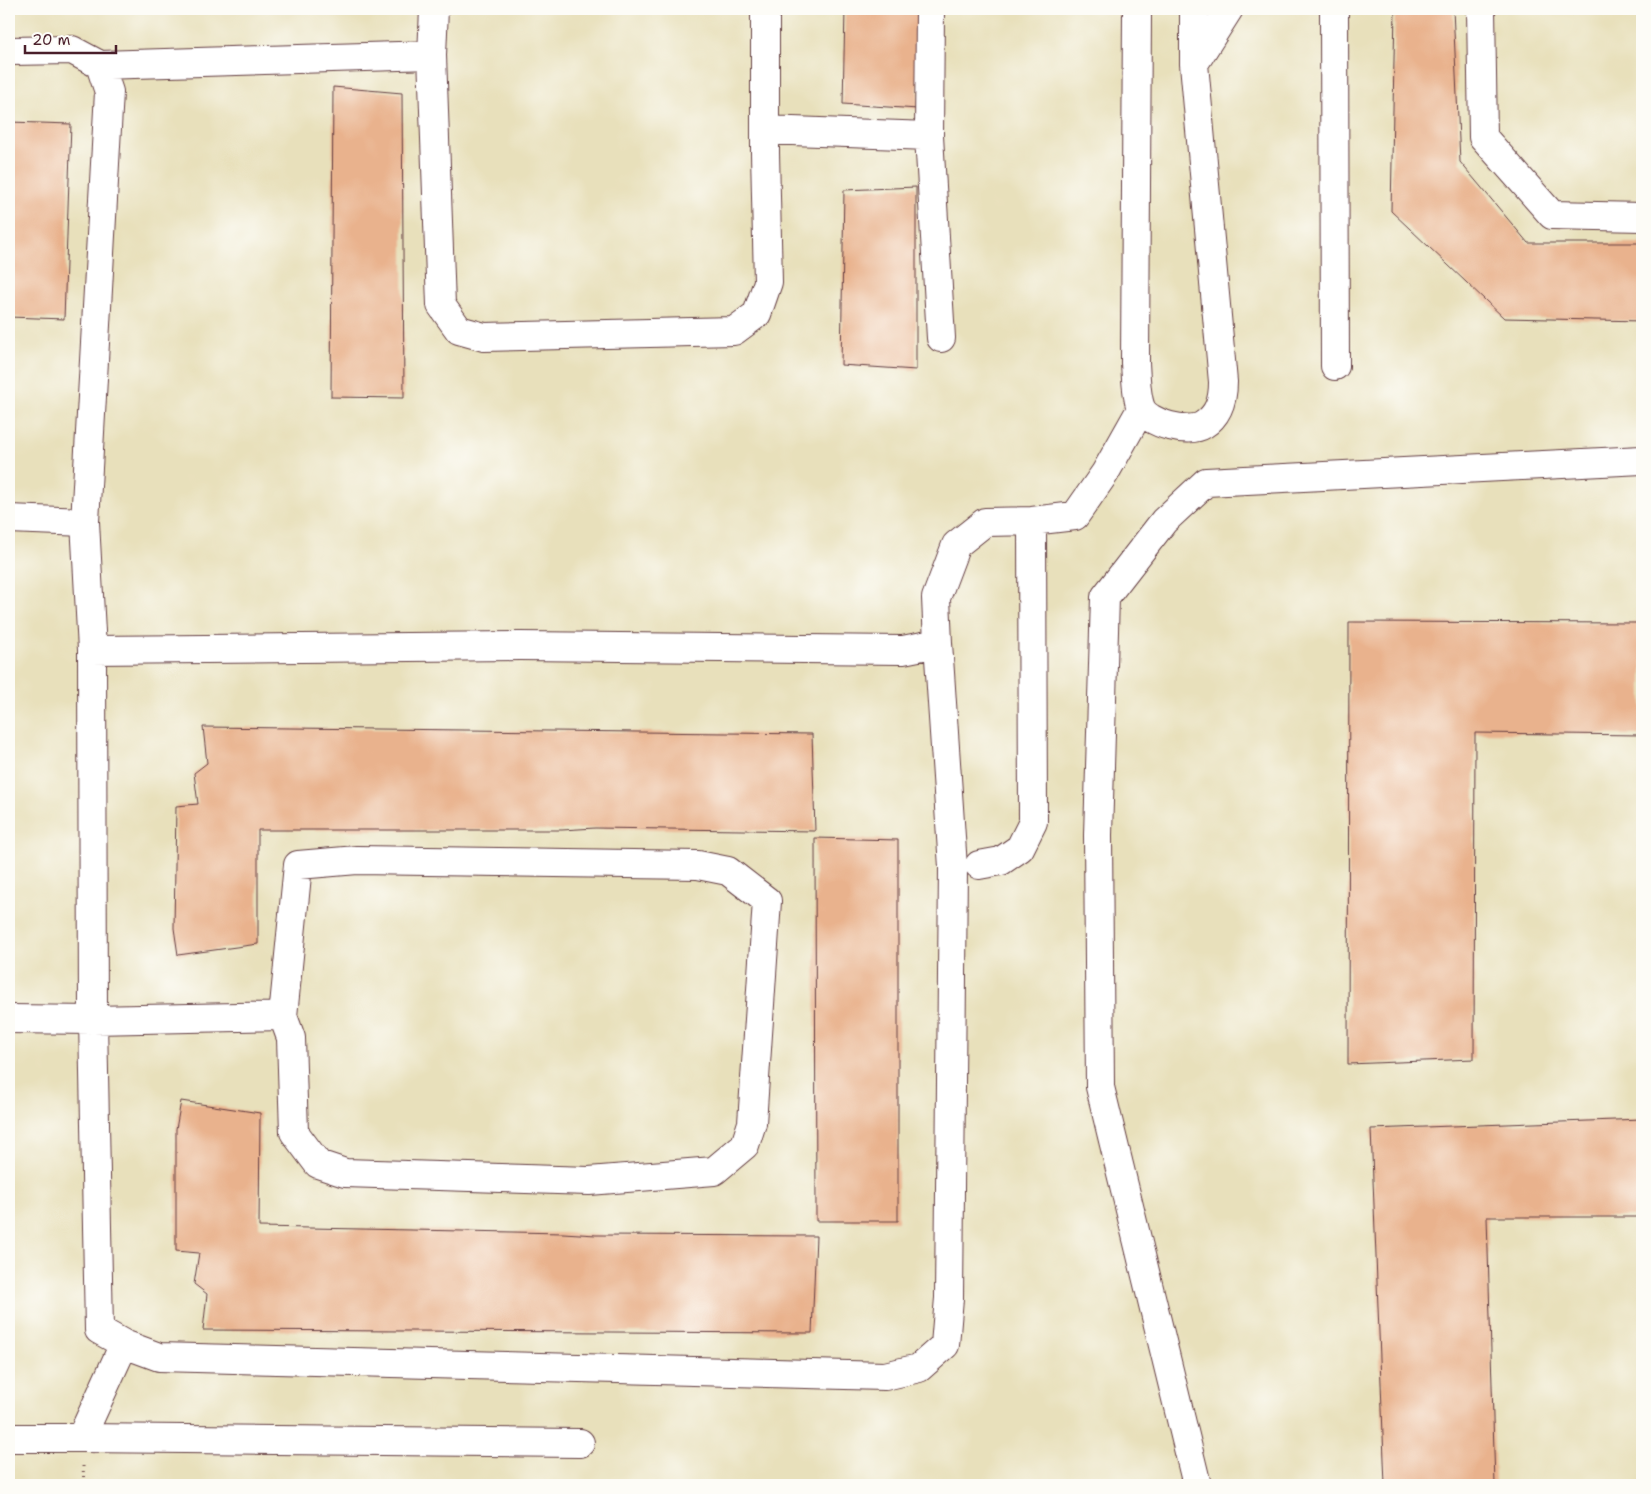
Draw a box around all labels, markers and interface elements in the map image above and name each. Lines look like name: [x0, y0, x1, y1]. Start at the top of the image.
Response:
scale bar: [25, 22, 116, 54]
text: 20 m: [32, 30, 71, 50]

